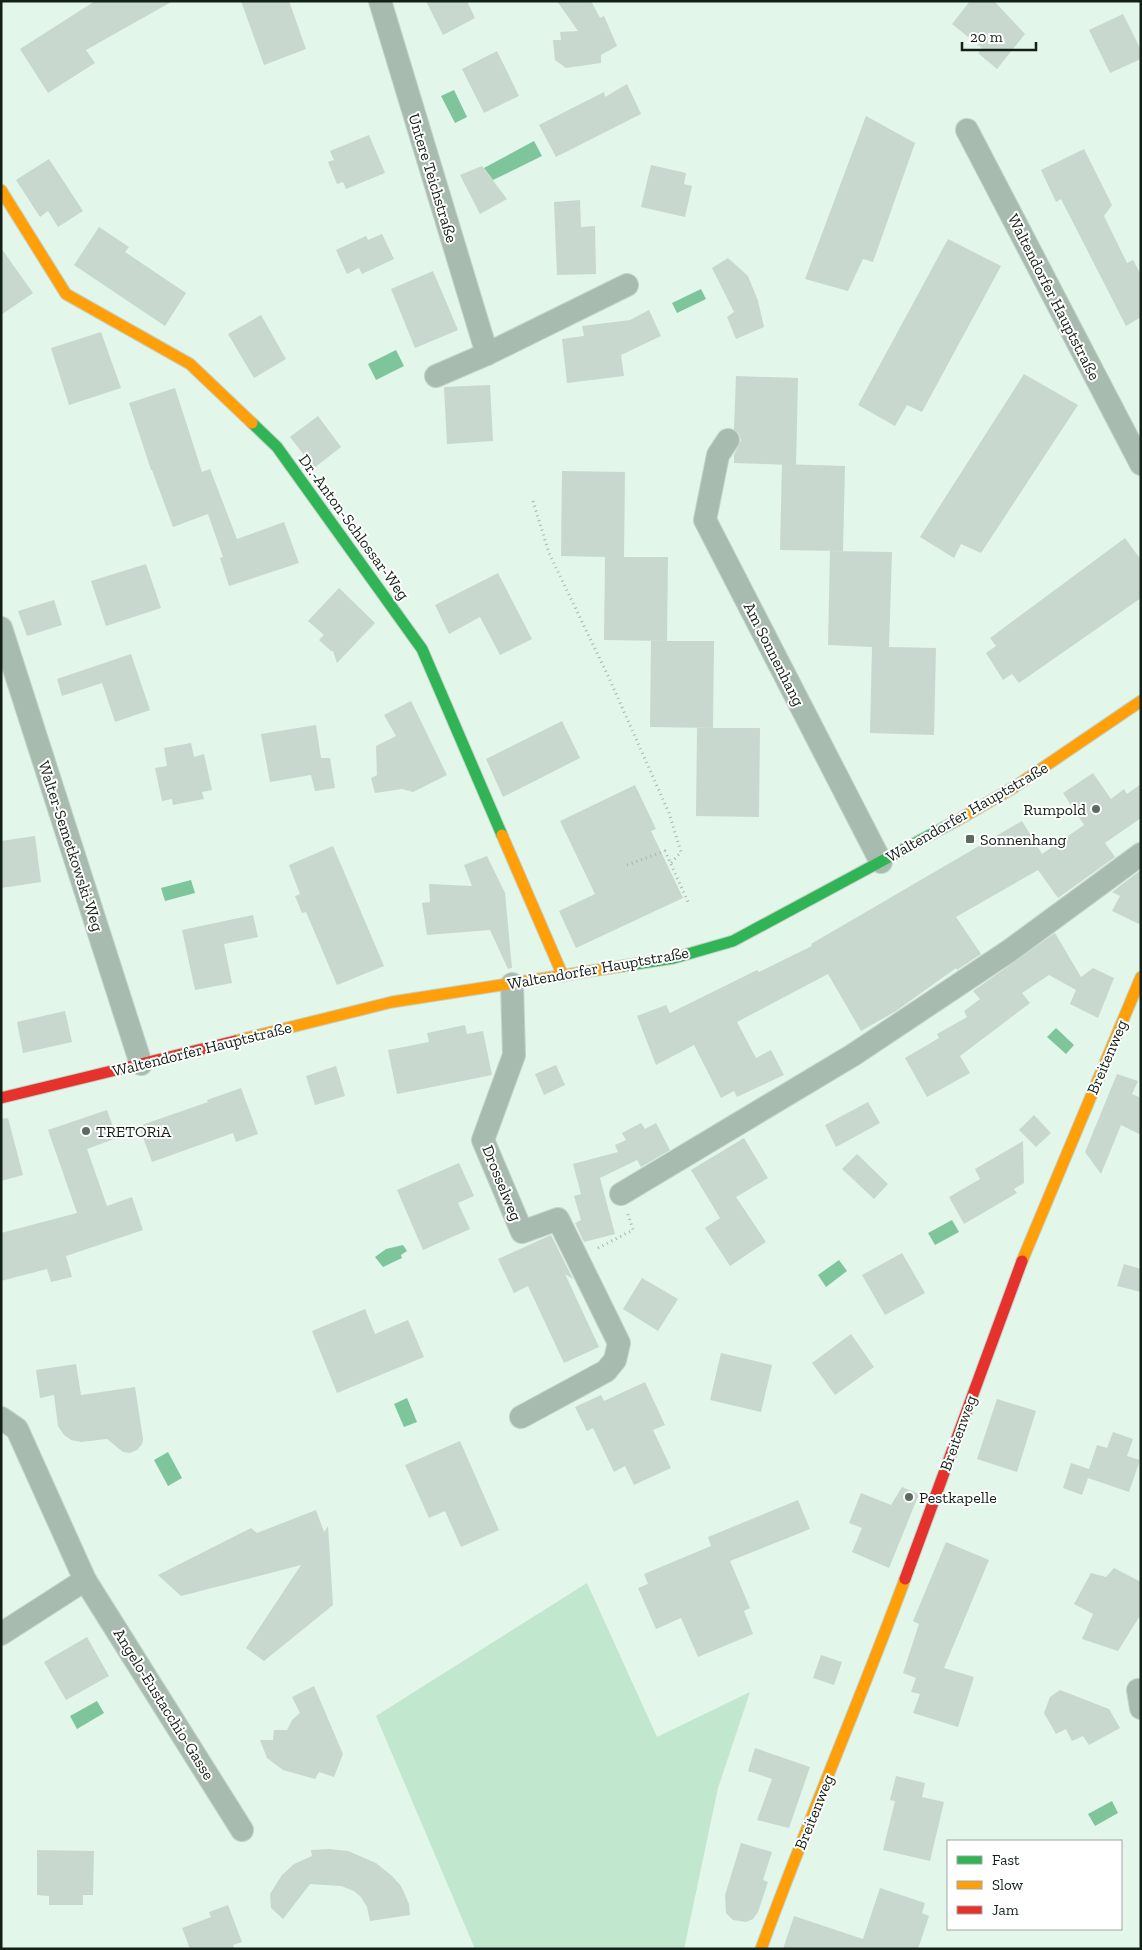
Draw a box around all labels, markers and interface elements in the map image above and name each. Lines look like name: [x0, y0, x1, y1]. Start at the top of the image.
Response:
scale bar: [962, 20, 1036, 52]
text: 20 m: [970, 28, 1003, 46]
street label: Untere Teichstraße: [404, 111, 462, 245]
street label: Waltendorfer Hauptstraße: [1004, 211, 1104, 383]
street label: Dr.-Anton-Schlossar-Weg: [295, 451, 413, 604]
street label: Am Sonnenhang: [740, 599, 808, 709]
street label: Walter-Semetkowski-Weg: [34, 758, 108, 934]
street label: Waltendorfer Hauptstraße: [883, 758, 1051, 866]
place label: Rumpold: [1023, 800, 1086, 819]
marker: Rumpold: [1090, 803, 1102, 815]
place label: Sonnenhang: [980, 830, 1067, 849]
marker: Sonnenhang: [964, 833, 976, 845]
street label: Waltendorfer Hauptstraße: [506, 943, 690, 993]
street label: Breitenweg: [1083, 1017, 1131, 1097]
street label: Waltendorfer Hauptstraße: [110, 1018, 294, 1080]
place label: TRETORiA: [96, 1122, 172, 1141]
marker: TRETORiA: [80, 1125, 92, 1137]
street label: Drosselweg: [478, 1142, 526, 1224]
street label: Breitenweg: [936, 1392, 981, 1473]
place label: Pestkapelle: [919, 1488, 997, 1507]
marker: Pestkapelle: [903, 1491, 915, 1503]
street label: Angelo-Eustacchio-Gasse: [110, 1625, 218, 1783]
street label: Breitenweg: [790, 1772, 838, 1852]
legend: [947, 1840, 1122, 1930]
text: Fast: [992, 1851, 1020, 1869]
text: Slow: [992, 1876, 1024, 1894]
text: Jam: [992, 1901, 1019, 1919]

